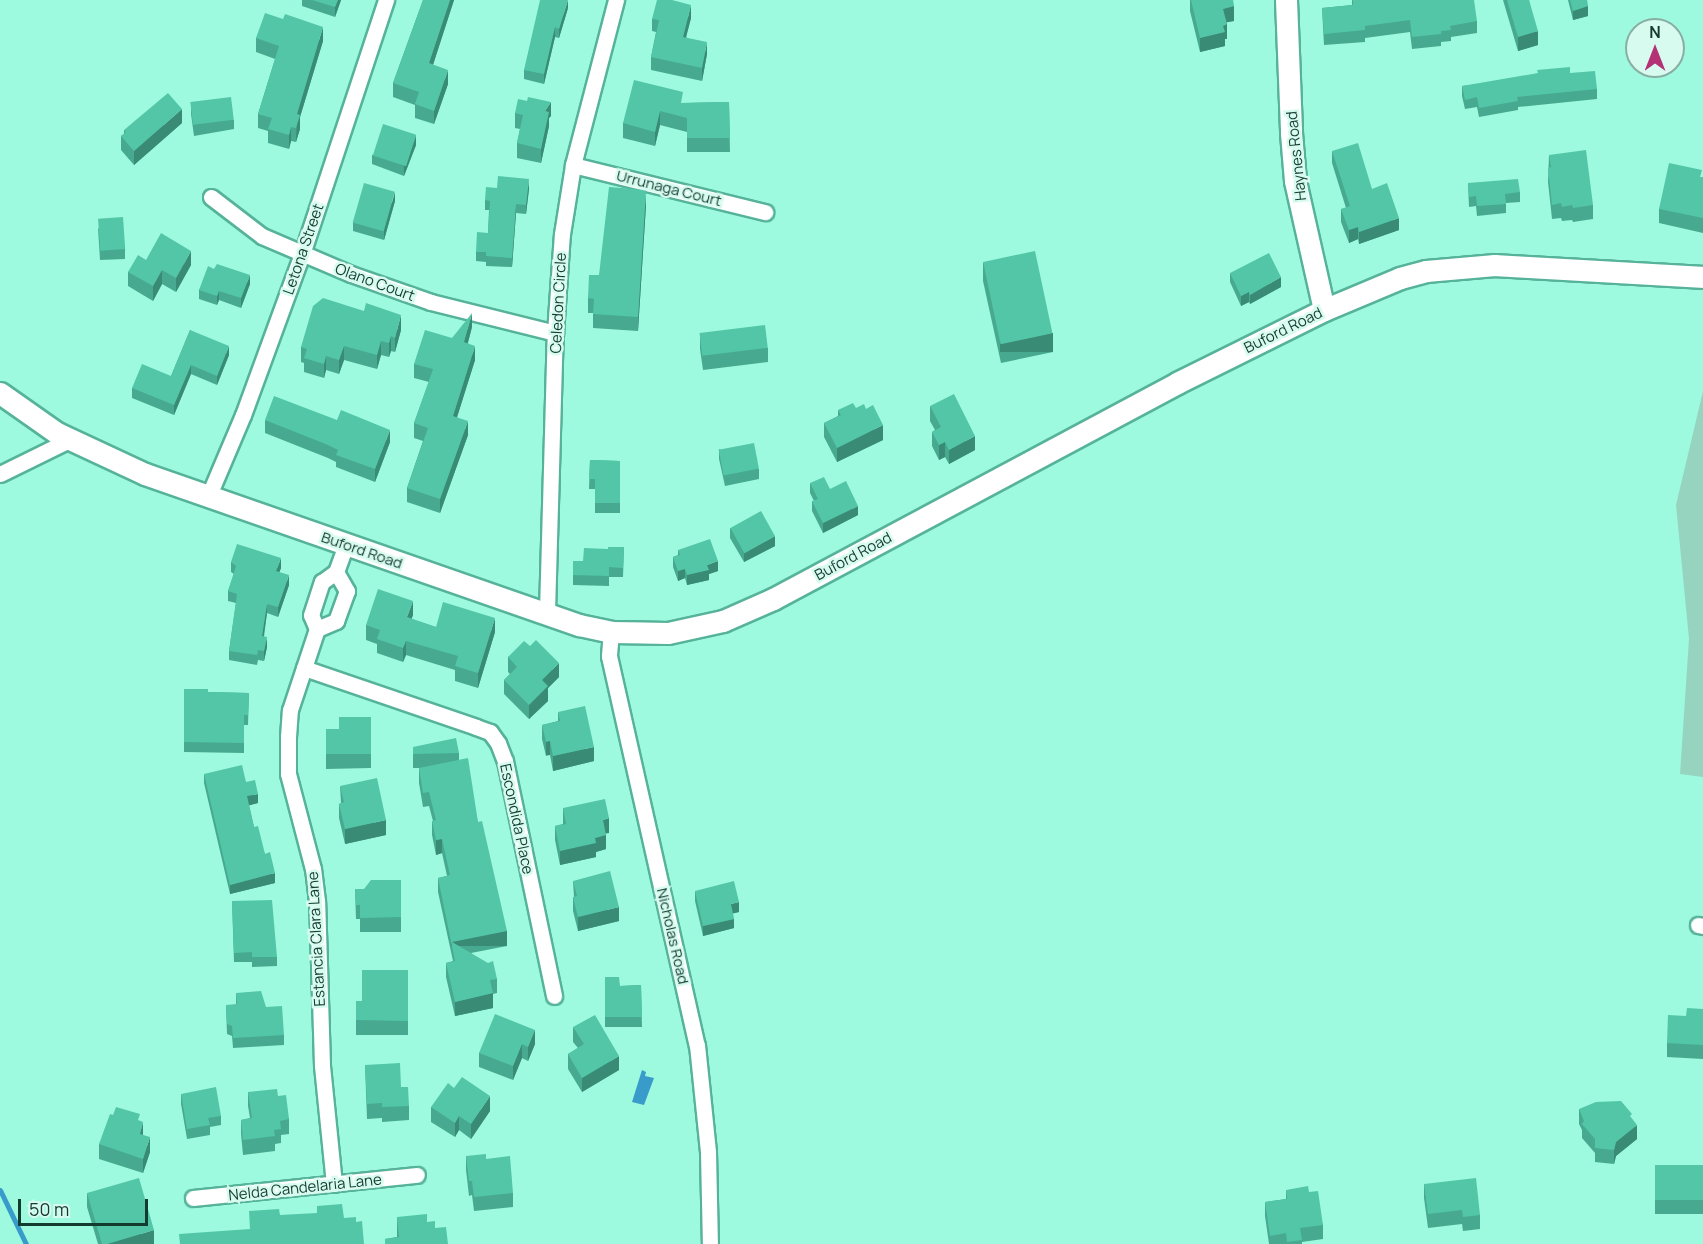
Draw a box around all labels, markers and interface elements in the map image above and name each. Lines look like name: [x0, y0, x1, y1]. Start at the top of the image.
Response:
north arrow: [1625, 18, 1685, 78]
text: N: [1649, 21, 1661, 43]
street label: Haynes Road: [1282, 110, 1310, 202]
street label: Urrunaga Court: [615, 166, 723, 210]
street label: Letona Street: [279, 201, 327, 297]
street label: Celedon Circle: [546, 252, 570, 354]
street label: Olano Court: [333, 259, 417, 305]
street label: Buford Road: [1241, 303, 1325, 357]
street label: Buford Road: [319, 528, 405, 572]
street label: Buford Road: [811, 528, 895, 584]
street label: Escondida Place: [496, 762, 538, 876]
street label: Estancia Clara Lane: [303, 871, 329, 1007]
street label: Nicholas Road: [653, 886, 693, 986]
street label: Nelda Candelaria Lane: [227, 1170, 383, 1204]
scale bar: [21, 1187, 152, 1225]
text: 50 m: [29, 1197, 69, 1221]

